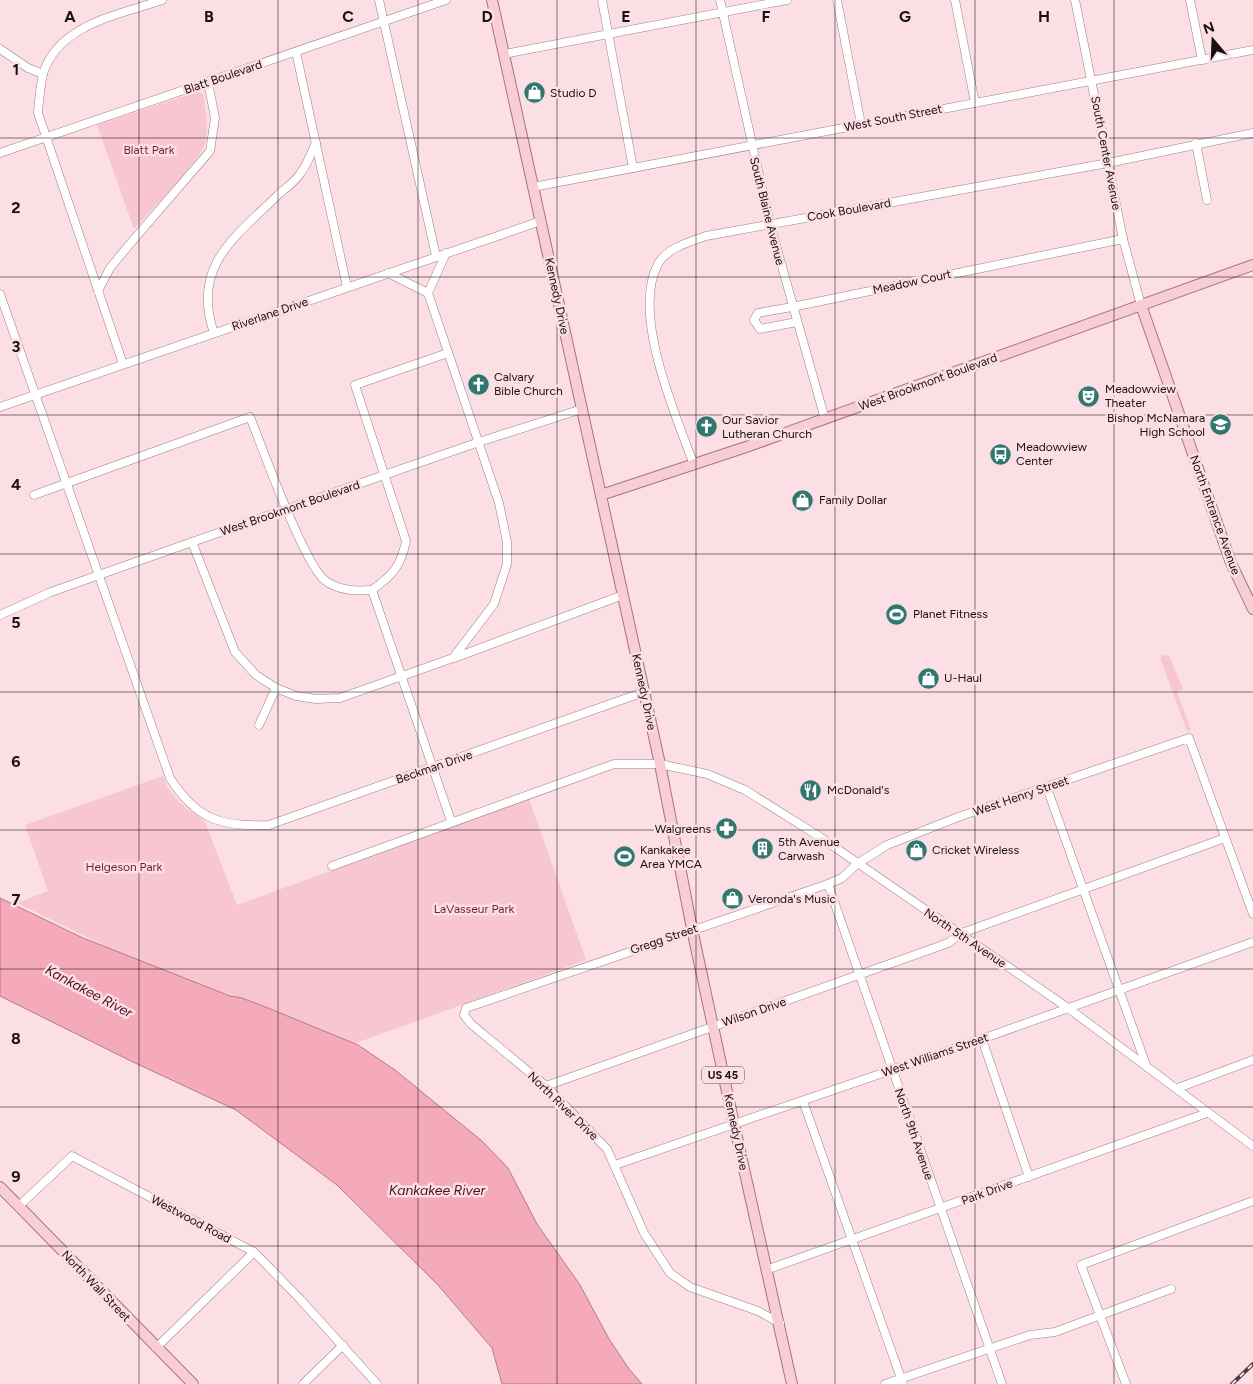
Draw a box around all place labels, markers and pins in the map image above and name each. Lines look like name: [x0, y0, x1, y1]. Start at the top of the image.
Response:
shop icon: Studio D: [522, 81, 546, 105]
place label: Studio D: [550, 86, 597, 100]
place label: Calvary Bible Church: [494, 370, 563, 398]
church icon: Calvary Bible Church: [466, 372, 490, 396]
place label: Meadowview Theater: [1105, 382, 1176, 410]
theatre icon: Meadowview Theater: [1077, 384, 1101, 408]
place label: Bishop McNamara High School: [1107, 411, 1205, 439]
place label: Our Savior Lutheran Church: [722, 413, 812, 441]
school or university icon: Bishop McNamara High School: [1209, 413, 1233, 437]
church icon: Our Savior Lutheran Church: [694, 415, 718, 439]
place label: Meadowview Center: [1016, 440, 1087, 468]
bus stop icon: Meadowview Center: [988, 442, 1012, 466]
shop icon: Family Dollar: [791, 488, 815, 512]
place label: Family Dollar: [819, 493, 887, 507]
sports icon: Planet Fitness: [885, 602, 909, 626]
place label: Planet Fitness: [913, 607, 988, 621]
shop icon: U-Haul: [916, 666, 940, 690]
place label: U-Haul: [944, 671, 982, 685]
restaurant icon: McDonald's: [799, 778, 823, 802]
place label: McDonald's: [827, 783, 890, 797]
pharmacy icon: Walgreens: [715, 817, 739, 841]
place label: Walgreens: [655, 822, 711, 836]
place label: 5th Avenue Carwash: [778, 835, 840, 863]
building icon: 5th Avenue Carwash: [750, 837, 774, 861]
shop icon: Cricket Wireless: [904, 838, 928, 862]
place label: Kankakee Area YMCA: [640, 843, 702, 871]
place label: Cricket Wireless: [932, 843, 1019, 857]
sports icon: Kankakee Area YMCA: [612, 845, 636, 869]
shop icon: Veronda's Music: [720, 887, 744, 911]
place label: Veronda's Music: [748, 892, 836, 906]

